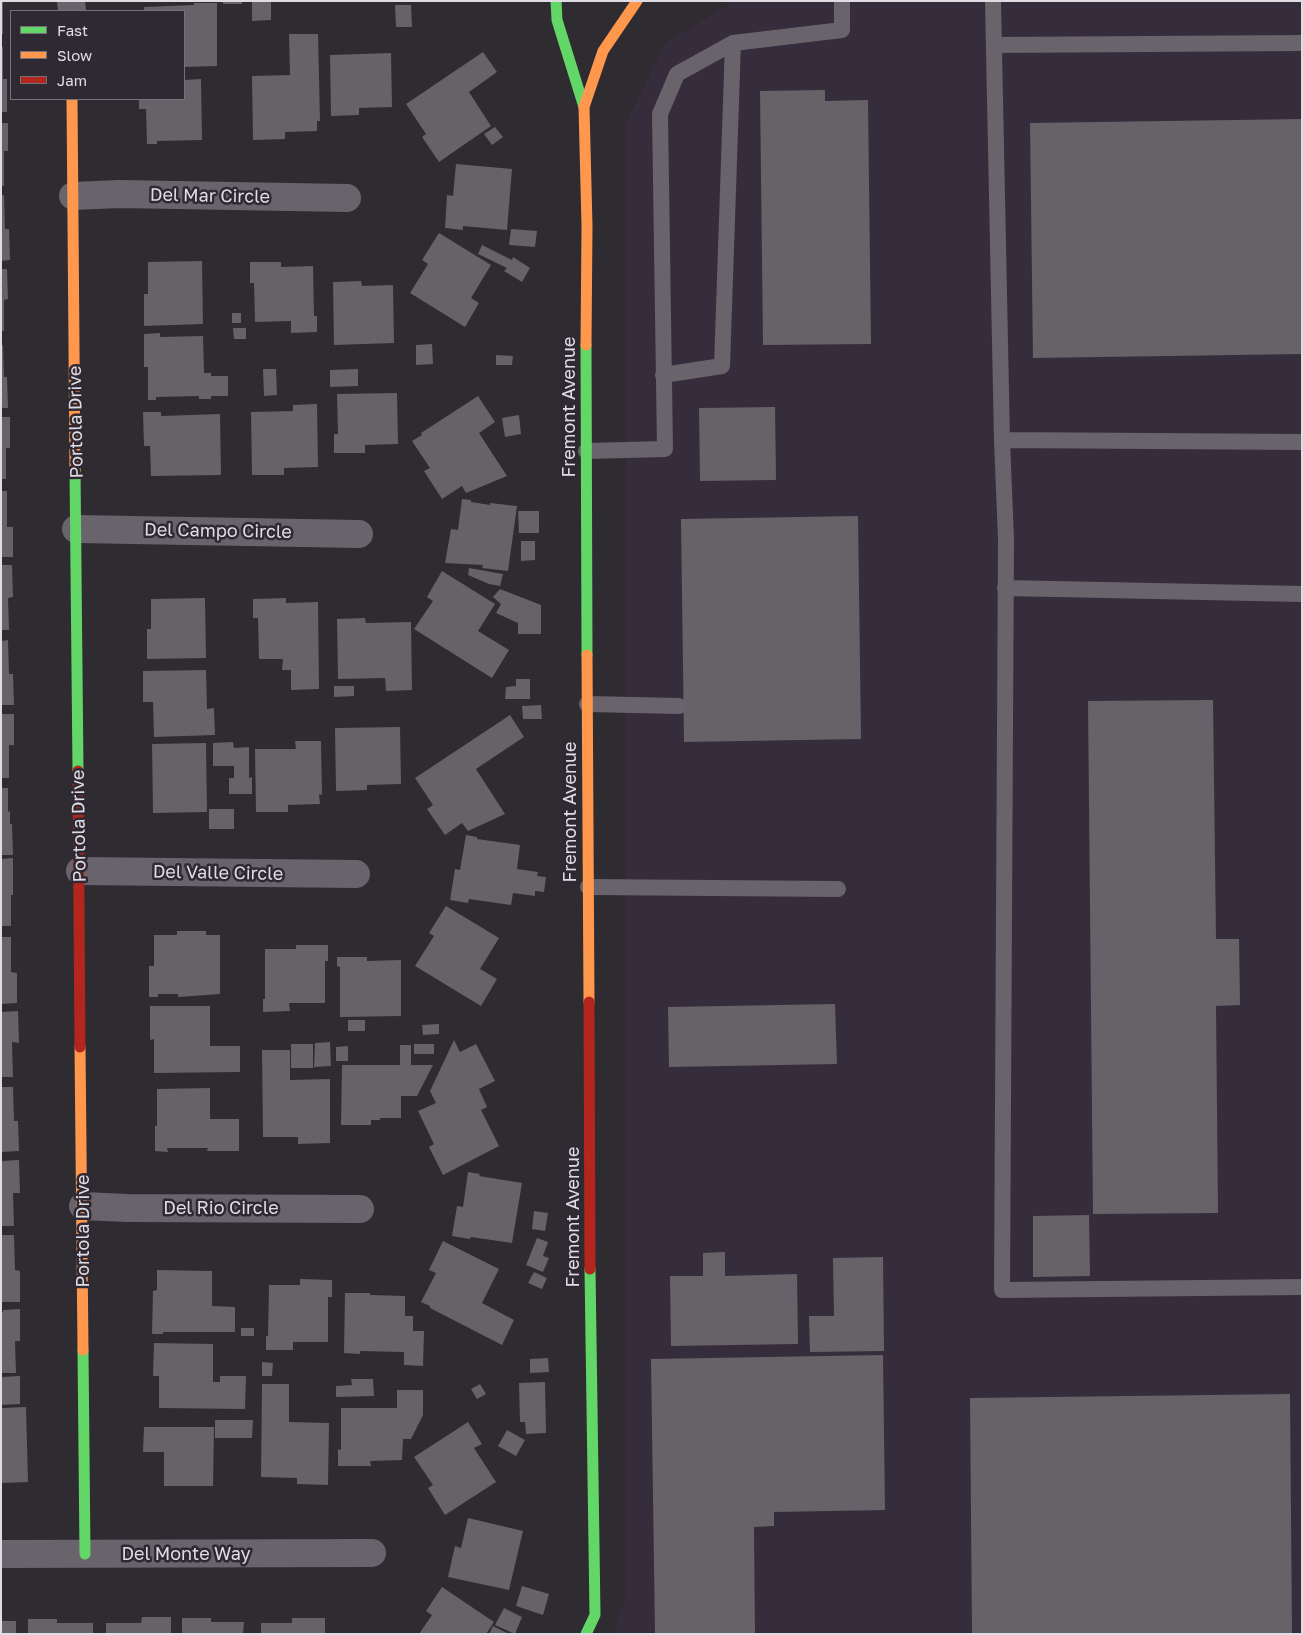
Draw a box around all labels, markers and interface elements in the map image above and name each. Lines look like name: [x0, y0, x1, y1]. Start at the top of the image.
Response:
legend: [10, 10, 185, 100]
text: Fast: [57, 21, 88, 39]
text: Slow: [57, 46, 92, 64]
text: Jam: [57, 71, 87, 89]
street label: Del Mar Circle: [150, 184, 270, 208]
street label: Fremont Avenue: [558, 337, 580, 477]
street label: Portola Drive: [64, 365, 88, 479]
street label: Del Campo Circle: [144, 519, 292, 543]
street label: Fremont Avenue: [559, 742, 581, 882]
street label: Portola Drive: [67, 769, 91, 883]
street label: Del Valle Circle: [153, 861, 283, 885]
street label: Fremont Avenue: [562, 1147, 584, 1287]
street label: Portola Drive: [72, 1175, 94, 1287]
street label: Del Rio Circle: [163, 1197, 279, 1219]
street label: Del Monte Way: [121, 1543, 251, 1565]

